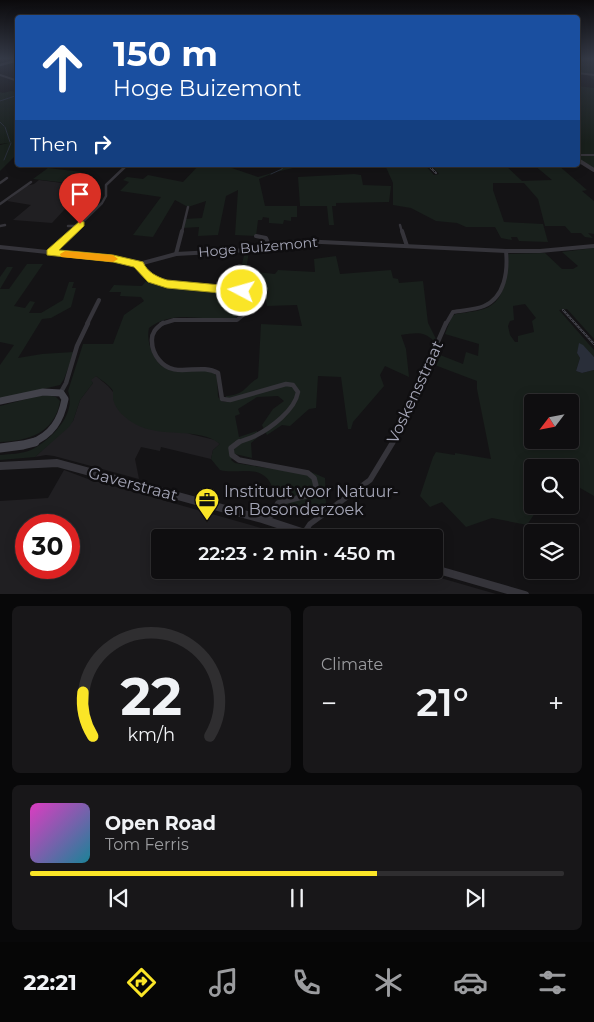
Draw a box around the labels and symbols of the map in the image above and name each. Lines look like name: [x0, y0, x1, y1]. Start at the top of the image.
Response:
pin: [59, 173, 101, 224]
street label: Hoge Buizemont: [198, 233, 319, 261]
position arrow: [215, 264, 267, 316]
street label: Voskensstraat: [383, 337, 447, 446]
north arrow: [524, 394, 579, 449]
street label: Gaverstraat: [86, 463, 180, 505]
place label: Instituut voor Natuur- en Bosonderzoek: [224, 482, 399, 519]
office icon: Instituut voor Natuur- en Bosonderzoek: [194, 487, 220, 521]
speed limit sign: 30: [15, 514, 80, 579]

